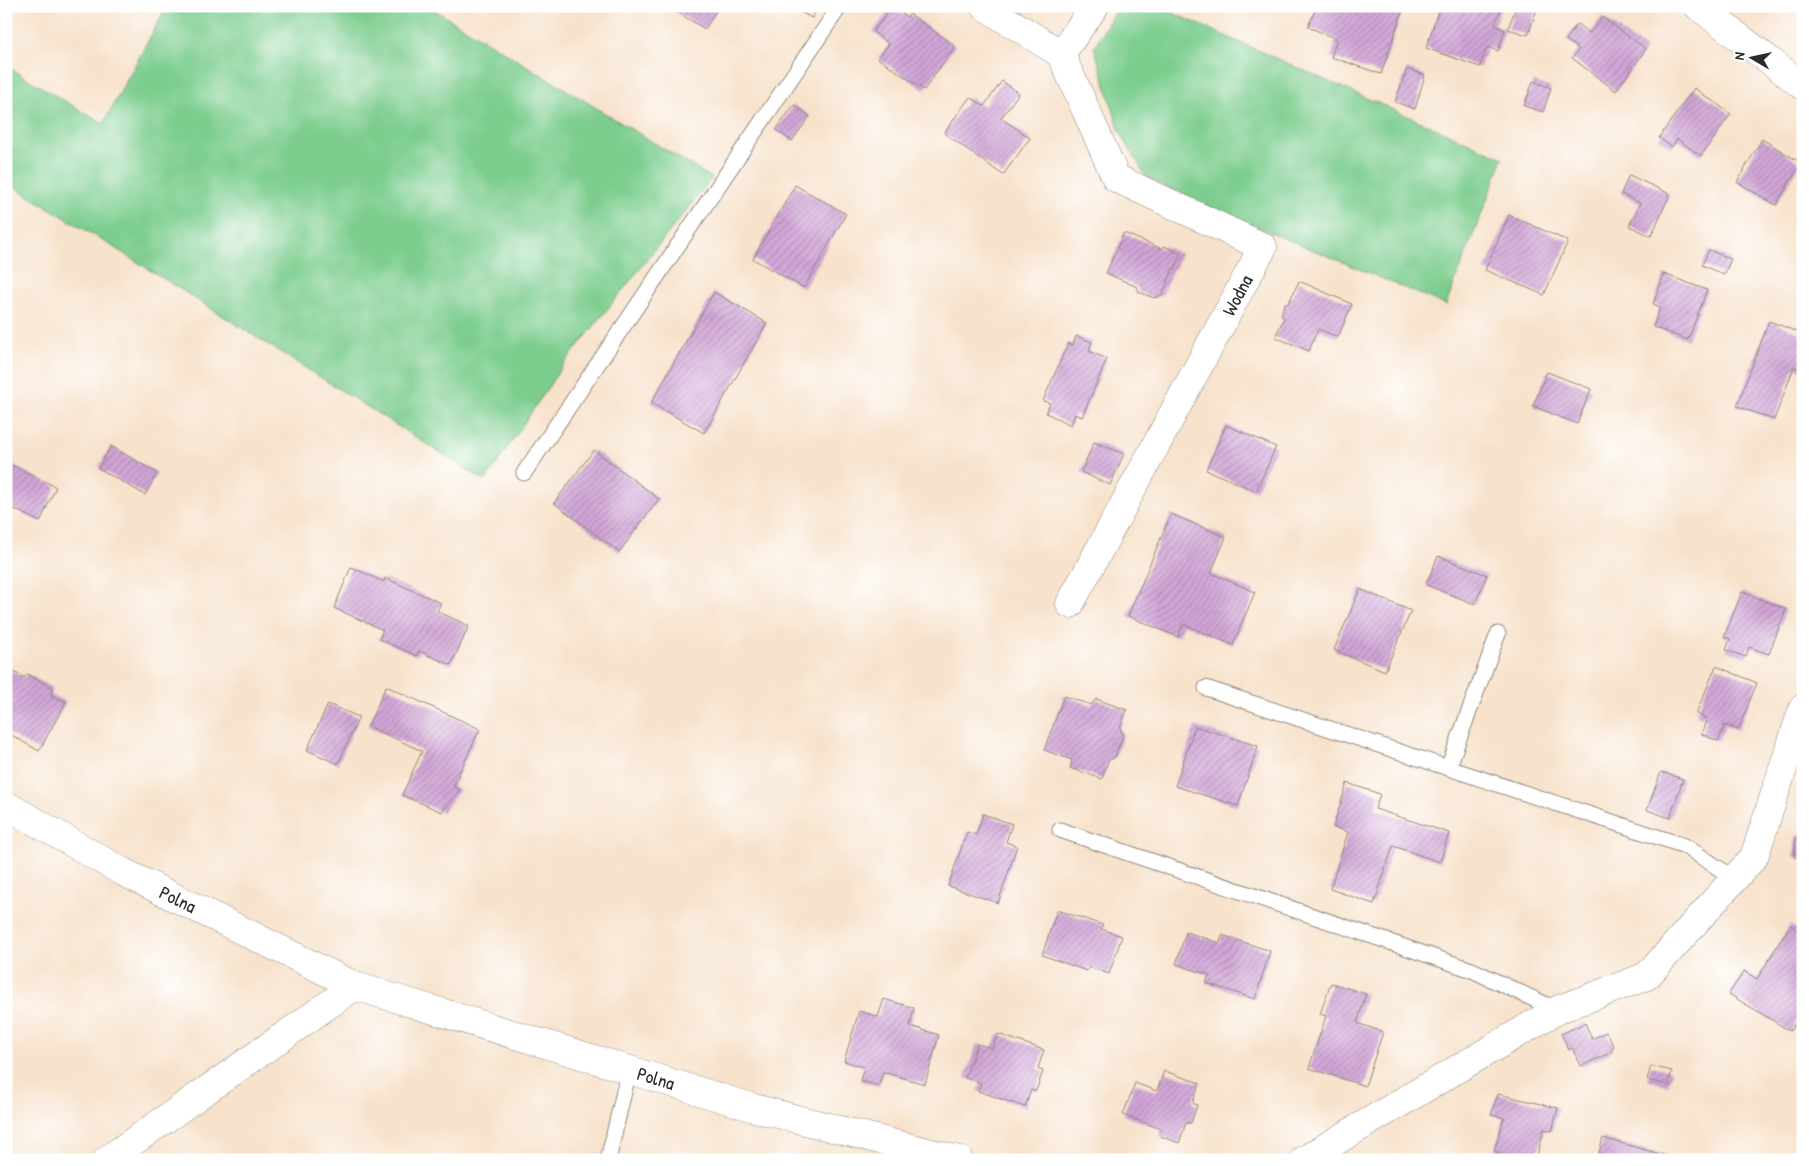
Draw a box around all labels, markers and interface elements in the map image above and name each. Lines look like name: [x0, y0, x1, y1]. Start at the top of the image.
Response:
north arrow: [1726, 32, 1776, 82]
text: N: [1729, 50, 1749, 61]
street label: Wodna: [1215, 270, 1259, 320]
street label: Polna: [155, 879, 201, 919]
street label: Polna: [634, 1060, 678, 1096]

